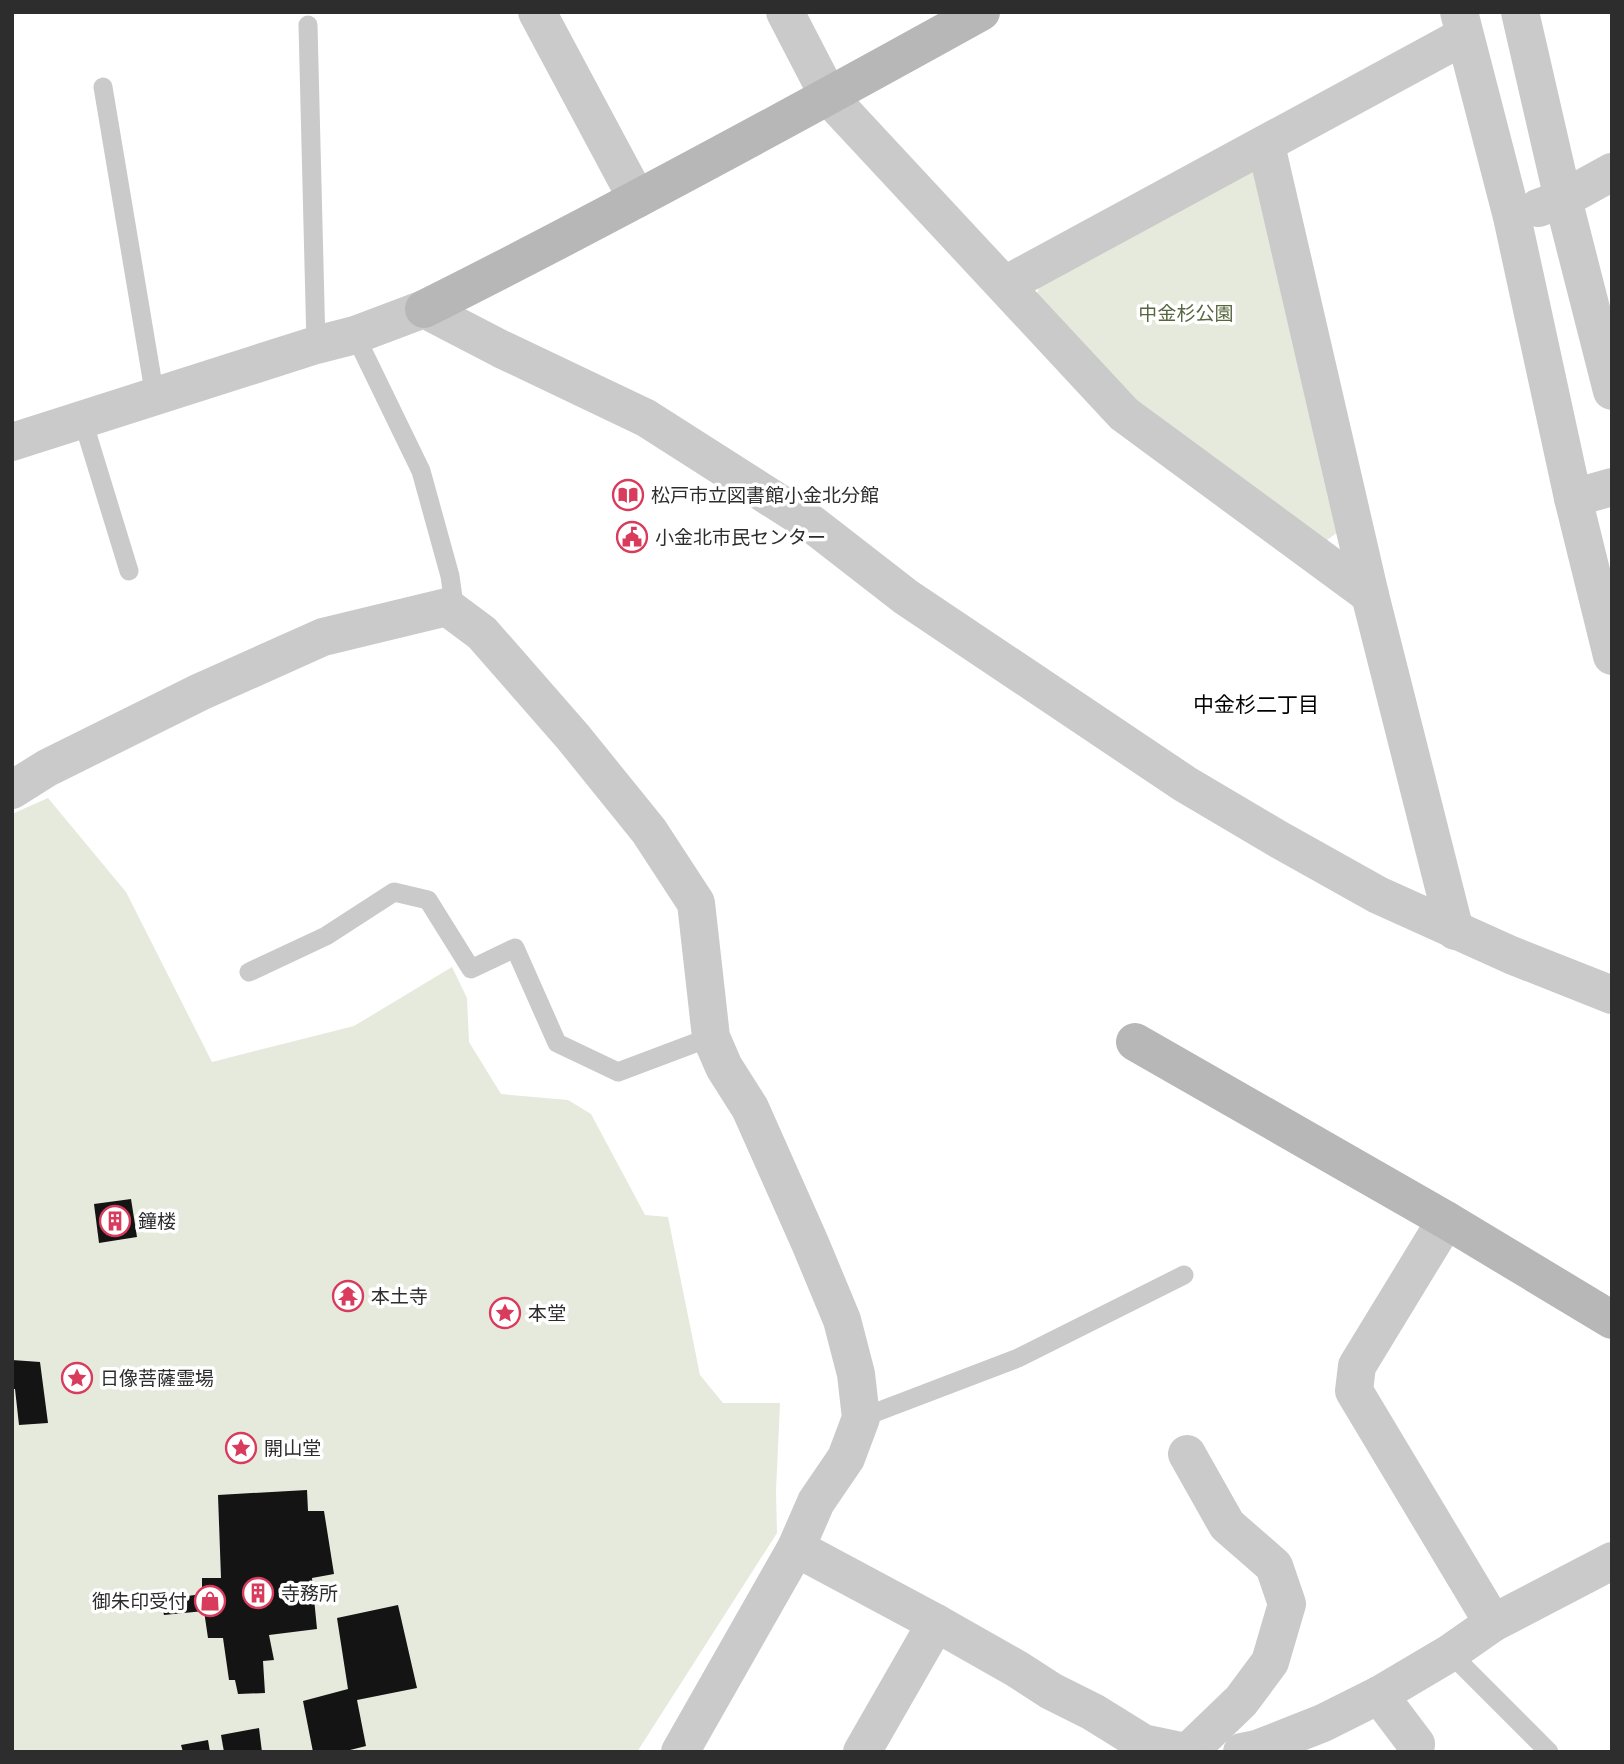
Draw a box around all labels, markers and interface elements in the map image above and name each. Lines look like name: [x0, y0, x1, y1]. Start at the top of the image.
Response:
park label: 中金杉公園: [1138, 301, 1234, 325]
library icon: 松戸市立図書館小金北分館: [611, 478, 645, 512]
place label: 松戸市立図書館小金北分館: [651, 483, 879, 507]
public building icon: 小金北市民センター: [615, 520, 649, 554]
place label: 小金北市民センター: [655, 525, 826, 549]
district label: 中金杉二丁目: [1193, 690, 1319, 718]
building icon: 鐘楼: [98, 1204, 132, 1238]
place label: 鐘楼: [138, 1209, 176, 1233]
temple icon: 本土寺: [331, 1279, 365, 1313]
place label: 本土寺: [371, 1284, 428, 1308]
place icon: 本堂: [488, 1296, 522, 1330]
place label: 本堂: [528, 1301, 566, 1325]
place icon: 日像菩薩霊場: [60, 1361, 94, 1395]
place label: 日像菩薩霊場: [100, 1366, 214, 1390]
place icon: 開山堂: [224, 1431, 258, 1465]
place label: 開山堂: [264, 1436, 321, 1460]
building icon: 寺務所: [241, 1576, 275, 1610]
place label: 寺務所: [281, 1581, 338, 1605]
shop icon: 御朱印受付: [193, 1584, 227, 1618]
place label: 御朱印受付: [92, 1589, 187, 1613]

